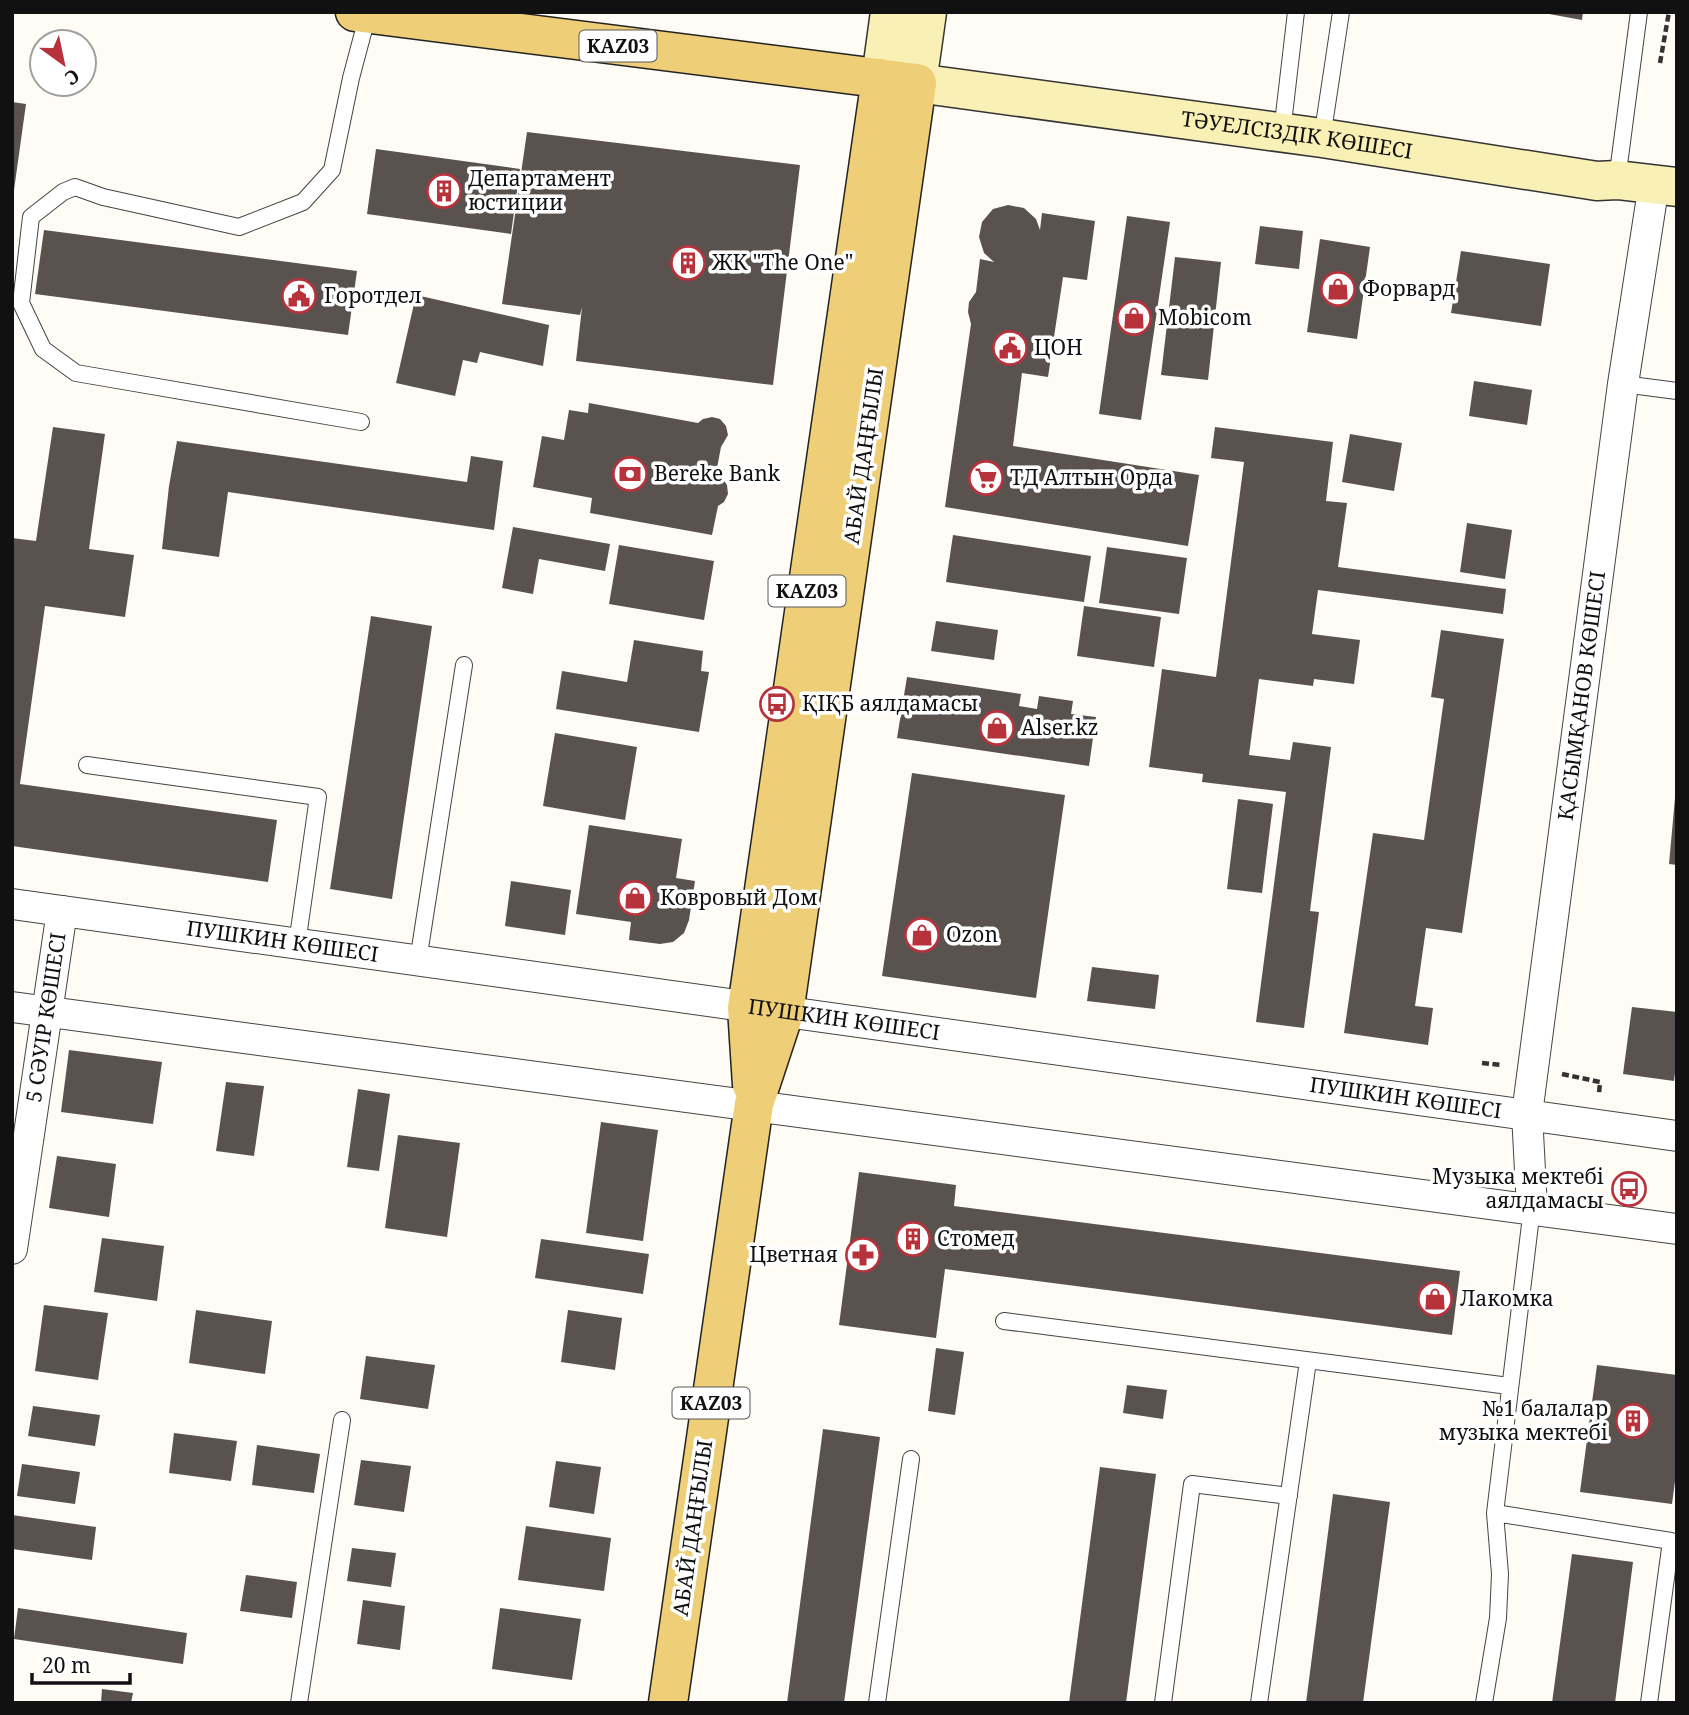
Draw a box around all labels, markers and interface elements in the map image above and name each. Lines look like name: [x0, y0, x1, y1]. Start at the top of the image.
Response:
north arrow: [28, 28, 98, 98]
road number: KАZ03: [580, 30, 656, 61]
text: С: [60, 63, 85, 92]
street label: ТӘУЕЛСІЗДІК КӨШЕСІ: [1179, 104, 1415, 165]
place label: Департамент юстиции: [468, 164, 611, 216]
building icon: Департамент юстиции: [425, 172, 463, 210]
building icon: ЖК "The One": [669, 244, 707, 282]
place label: ЖК "The One": [711, 248, 853, 276]
shop icon: Форвард: [1319, 270, 1357, 308]
place label: Форвард: [1362, 274, 1455, 302]
public building icon: Горотдел: [280, 277, 318, 315]
place label: Горотдел: [324, 281, 422, 309]
shop icon: Mobicom: [1115, 299, 1153, 337]
place label: Mobicom: [1158, 303, 1252, 331]
public building icon: ЦОН: [991, 329, 1029, 367]
place label: ЦОН: [1034, 333, 1083, 361]
street label: АБАЙ ДАҢҒЫЛЫ: [837, 366, 889, 546]
bank icon: Bereke Bank: [611, 455, 649, 493]
place label: Bereke Bank: [654, 459, 781, 487]
supermarket icon: ТД Алтын Орда: [967, 459, 1005, 497]
place label: ТД Алтын Орда: [1010, 463, 1174, 491]
street label: ҚАСЫМҚАНОВ КӨШЕСІ: [1551, 569, 1611, 822]
road number: KАZ03: [768, 576, 846, 606]
bus stop icon: ҚІҚБ аялдамасы: [758, 685, 796, 723]
place label: ҚІҚБ аялдамасы: [802, 689, 978, 717]
shop icon: Alser.kz: [978, 709, 1016, 747]
place label: Alser.kz: [1021, 713, 1098, 741]
shop icon: Ковровый Дом: [616, 879, 654, 917]
place label: Ковровый Дом: [660, 883, 818, 911]
street label: ПУШКИН КӨШЕСІ: [185, 913, 380, 968]
shop icon: Ozon: [903, 916, 941, 954]
place label: Ozon: [946, 920, 998, 948]
street label: 5 СӘУІР КӨШЕСІ: [19, 931, 72, 1104]
street label: ПУШКИН КӨШЕСІ: [746, 992, 942, 1046]
street label: ПУШКИН КӨШЕСІ: [1308, 1070, 1503, 1124]
place label: Музыка мектебі аялдамасы: [1432, 1162, 1604, 1214]
bus stop icon: Музыка мектебі аялдамасы: [1610, 1170, 1648, 1208]
building icon: Стомед: [894, 1220, 932, 1258]
place label: Стомед: [937, 1224, 1015, 1252]
pharmacy icon: Цветная: [844, 1236, 882, 1274]
place label: Цветная: [749, 1240, 838, 1268]
shop icon: Лакомка: [1416, 1280, 1454, 1318]
place label: Лакомка: [1460, 1284, 1554, 1312]
road number: KАZ03: [672, 1387, 750, 1418]
place label: №1 балалар музыка мектебі: [1439, 1394, 1608, 1446]
building icon: №1 балалар музыка мектебі: [1614, 1402, 1652, 1440]
street label: АБАЙ ДАҢҒЫЛЫ: [666, 1438, 718, 1618]
scale bar: [32, 1642, 130, 1686]
text: 20 m: [42, 1651, 91, 1679]

